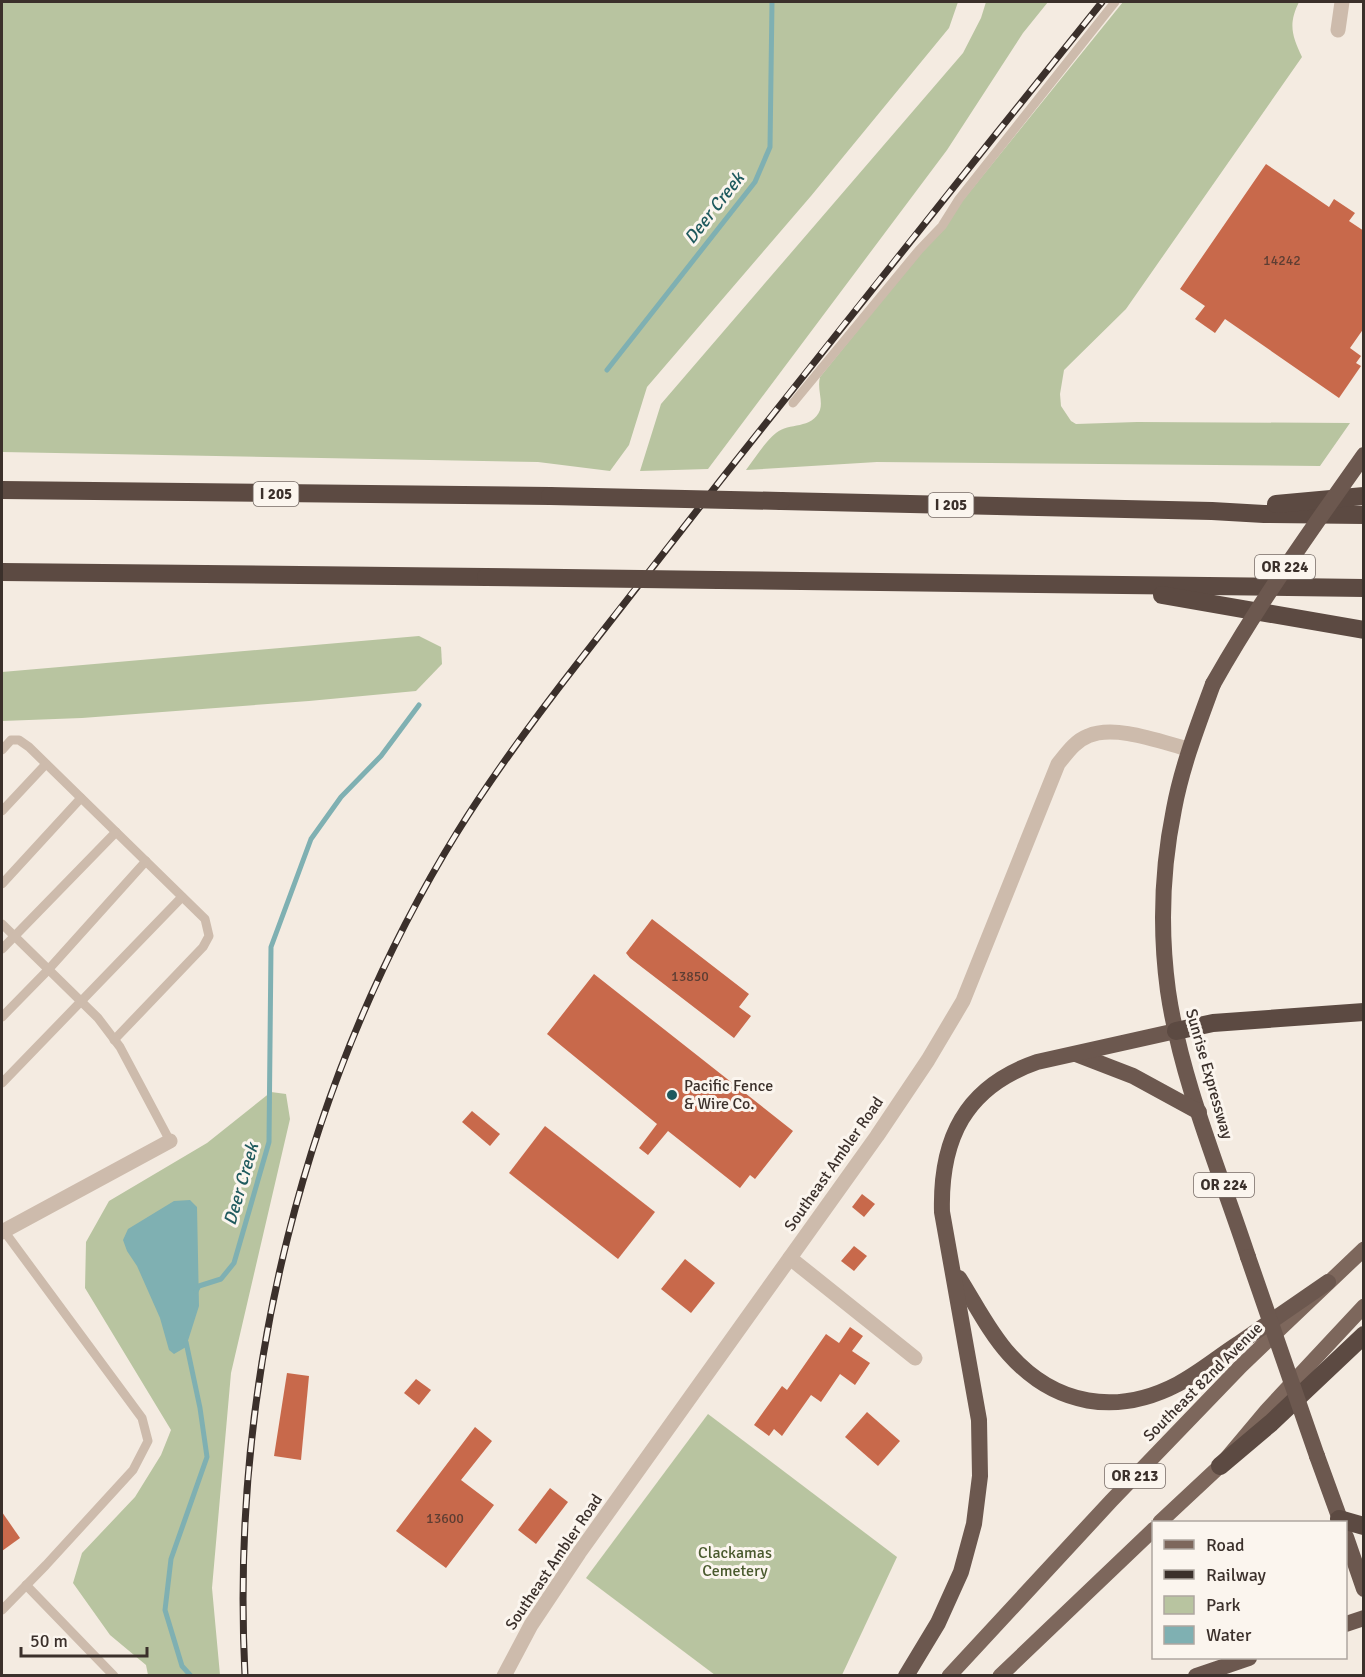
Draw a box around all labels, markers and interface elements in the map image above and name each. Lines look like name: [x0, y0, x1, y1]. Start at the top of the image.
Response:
water label: Deer Creek: [679, 166, 750, 248]
house number: 14242: [1263, 252, 1301, 269]
road number: I 205: [254, 482, 298, 506]
road number: I 205: [928, 493, 974, 517]
road number: OR 224: [1255, 555, 1315, 579]
house number: 13850: [671, 968, 709, 985]
street label: Sunrise Expressway: [1181, 1007, 1237, 1142]
place label: Pacific Fence & Wire Co.: [684, 1076, 773, 1114]
marker: Pacific Fence & Wire Co.: [665, 1088, 679, 1102]
street label: Southeast Ambler Road: [780, 1093, 888, 1235]
water label: Deer Creek: [219, 1138, 264, 1228]
road number: OR 224: [1194, 1173, 1254, 1197]
street label: Southeast 82nd Avenue: [1139, 1318, 1267, 1446]
road number: OR 213: [1105, 1464, 1165, 1488]
street label: Southeast Ambler Road: [501, 1490, 607, 1634]
house number: 13600: [426, 1510, 464, 1527]
legend: [1152, 1521, 1347, 1659]
text: Road: [1206, 1534, 1245, 1556]
park label: Clackamas Cemetery: [698, 1543, 772, 1581]
text: Railway: [1206, 1564, 1267, 1586]
text: Park: [1206, 1594, 1241, 1616]
scale bar: [21, 1620, 147, 1658]
text: Water: [1206, 1624, 1252, 1646]
text: 50 m: [30, 1630, 68, 1652]

